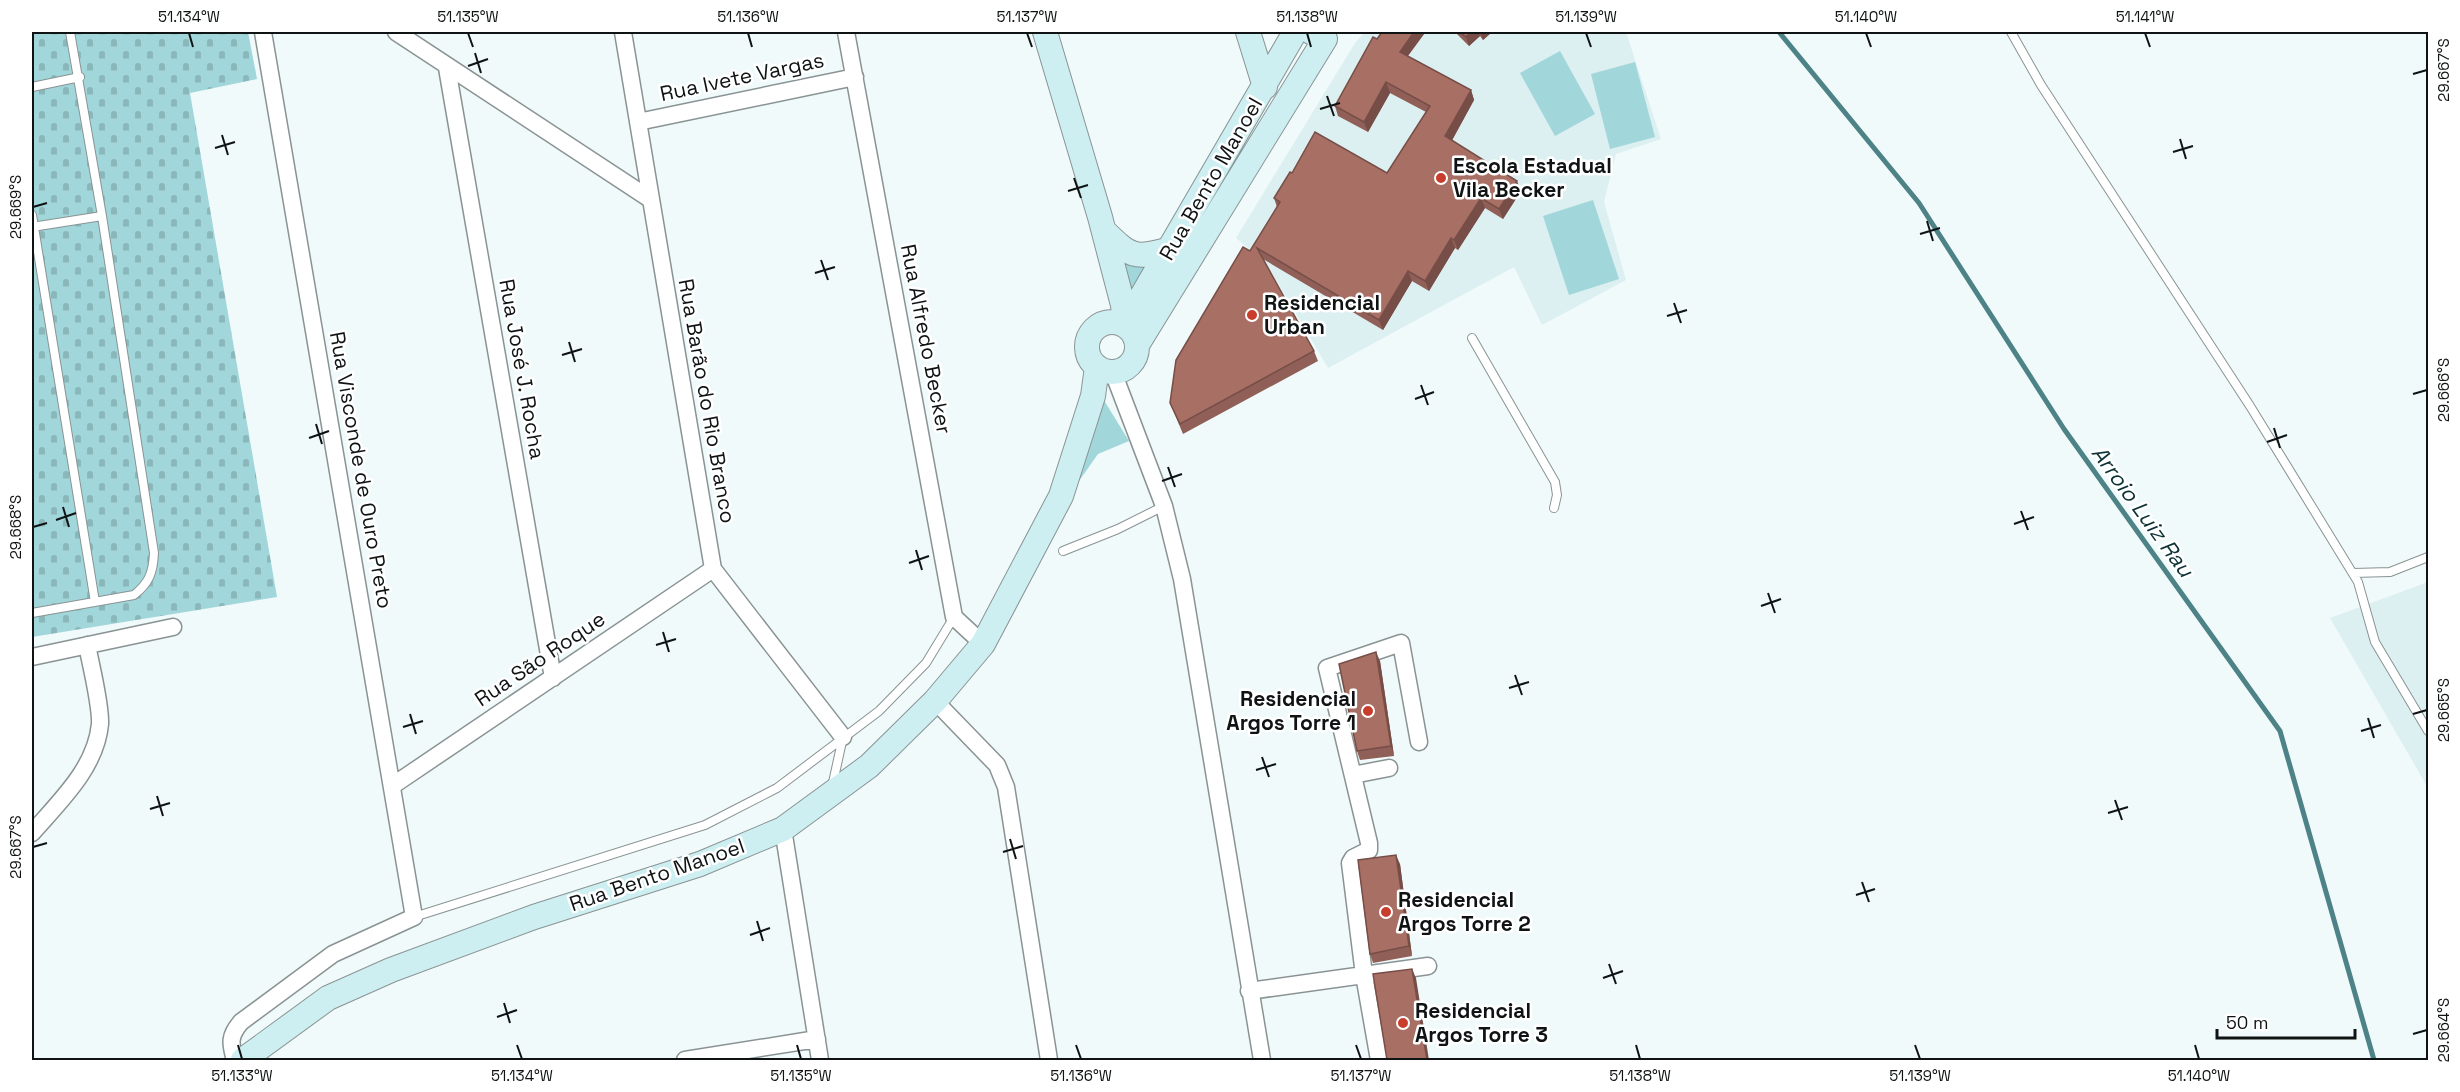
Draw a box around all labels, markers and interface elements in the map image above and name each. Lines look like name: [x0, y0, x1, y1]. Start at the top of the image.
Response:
text: 51.134°W: [158, 7, 220, 26]
text: 51.135°W: [437, 7, 499, 26]
text: 51.136°W: [717, 7, 779, 26]
text: 51.137°W: [997, 7, 1057, 26]
text: 51.138°W: [1276, 7, 1338, 26]
text: 51.139°W: [1555, 7, 1617, 26]
text: 51.140°W: [1835, 7, 1897, 26]
text: 51.141°W: [2116, 7, 2174, 26]
text: 29.667°S: [2434, 38, 2453, 102]
street label: Rua Ivete Vargas: [657, 46, 826, 107]
street label: Rua Bento Manoel: [1153, 92, 1268, 265]
place label: Escola Estadual Vila Becker: [1453, 152, 1612, 203]
marker: Escola Estadual Vila Becker: [1434, 171, 1448, 185]
text: 29.669°S: [6, 175, 25, 239]
street label: Rua Alfredo Becker: [895, 242, 958, 436]
street label: Rua José J. Rocha: [493, 277, 552, 461]
street label: Rua Barão do Rio Branco: [673, 277, 742, 525]
place label: Residencial Urban: [1264, 289, 1380, 340]
marker: Residencial Urban: [1245, 308, 1259, 322]
street label: Rua Visconde de Ouro Preto: [324, 329, 399, 611]
text: 29.666°S: [2434, 358, 2453, 422]
water label: Arroio Luiz Rau: [2086, 440, 2201, 584]
text: 29.668°S: [6, 495, 25, 559]
street label: Rua São Roque: [469, 605, 610, 712]
text: 29.665°S: [2434, 678, 2453, 742]
place label: Residencial Argos Torre 1: [1226, 685, 1356, 736]
marker: Residencial Argos Torre 1: [1361, 704, 1375, 718]
text: 29.667°S: [6, 815, 25, 879]
street label: Rua Bento Manoel: [566, 832, 748, 917]
place label: Residencial Argos Torre 2: [1398, 886, 1531, 937]
marker: Residencial Argos Torre 2: [1379, 905, 1393, 919]
place label: Residencial Argos Torre 3: [1415, 997, 1548, 1048]
text: 29.664°S: [2434, 998, 2453, 1062]
scale bar: [2217, 1002, 2355, 1040]
text: 50 m: [2226, 1011, 2268, 1034]
marker: Residencial Argos Torre 3: [1396, 1016, 1410, 1030]
text: 51.133°W: [211, 1066, 273, 1085]
text: 51.134°W: [491, 1066, 553, 1085]
text: 51.135°W: [770, 1066, 832, 1085]
text: 51.136°W: [1050, 1066, 1112, 1085]
text: 51.137°W: [1331, 1066, 1391, 1085]
text: 51.138°W: [1609, 1066, 1671, 1085]
text: 51.139°W: [1889, 1066, 1951, 1085]
text: 51.140°W: [2168, 1066, 2230, 1085]

